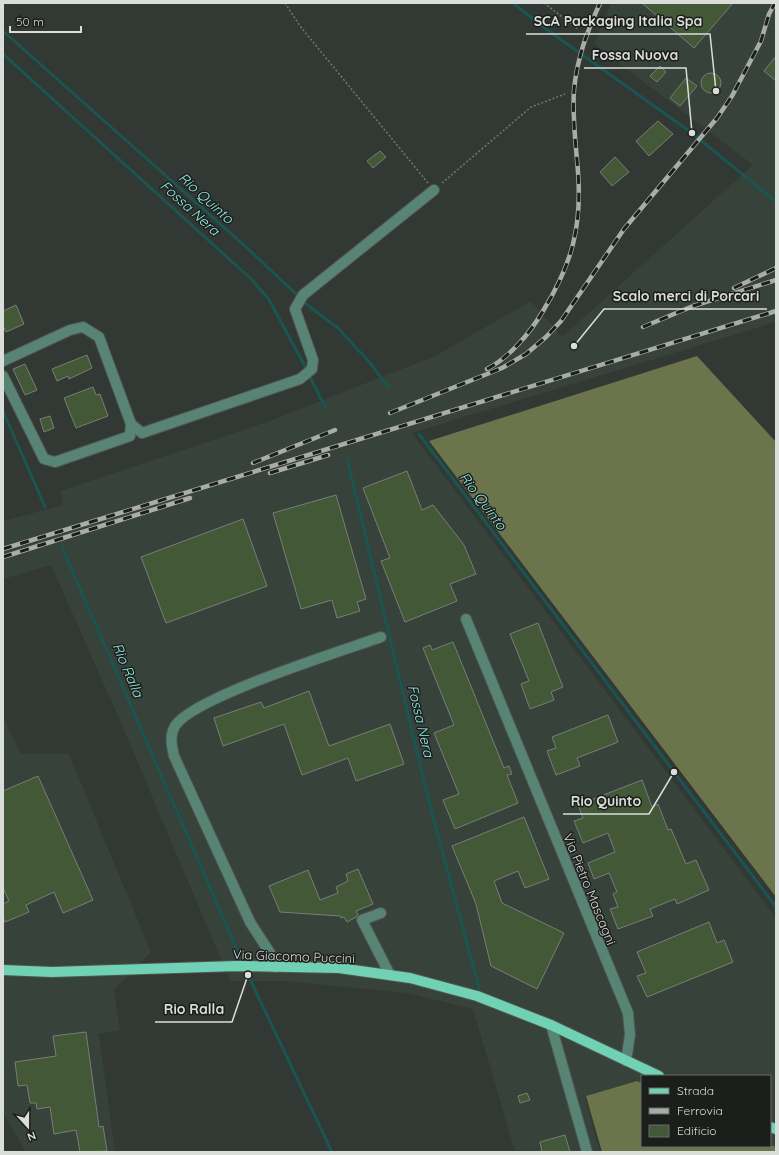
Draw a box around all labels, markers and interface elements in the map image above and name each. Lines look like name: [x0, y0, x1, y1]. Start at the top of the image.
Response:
scale bar: [10, 8, 81, 34]
callout: SCA Packaging Italia Spa: [526, 8, 710, 34]
text: SCA Packaging Italia Spa: [534, 12, 702, 30]
text: 50 m: [16, 14, 44, 29]
callout: Fossa Nuova: [584, 42, 686, 68]
text: Fossa Nuova: [592, 46, 678, 64]
water label: Rio Quinto: [175, 169, 238, 228]
water label: Fossa Nera: [157, 177, 224, 240]
callout: Scalo merci di Porcari: [604, 283, 767, 309]
text: Scalo merci di Porcari: [613, 287, 759, 305]
water label: Rio Quinto: [455, 469, 511, 534]
water label: Rio Ralla: [108, 640, 148, 701]
water label: Fossa Nera: [404, 683, 438, 760]
callout: Rio Quinto: [563, 788, 649, 814]
text: Rio Quinto: [571, 792, 641, 810]
street label: Via Pietro Mascagni: [560, 831, 620, 947]
street label: Via Giacomo Puccini: [233, 946, 355, 966]
callout: Rio Ralla: [155, 996, 232, 1022]
text: Rio Ralla: [164, 1000, 224, 1018]
legend: [641, 1075, 771, 1147]
text: Strada: [677, 1083, 714, 1098]
text: Ferrovia: [677, 1103, 723, 1118]
north arrow: [8, 1107, 48, 1147]
text: Edificio: [677, 1123, 717, 1138]
text: N: [25, 1128, 38, 1144]

